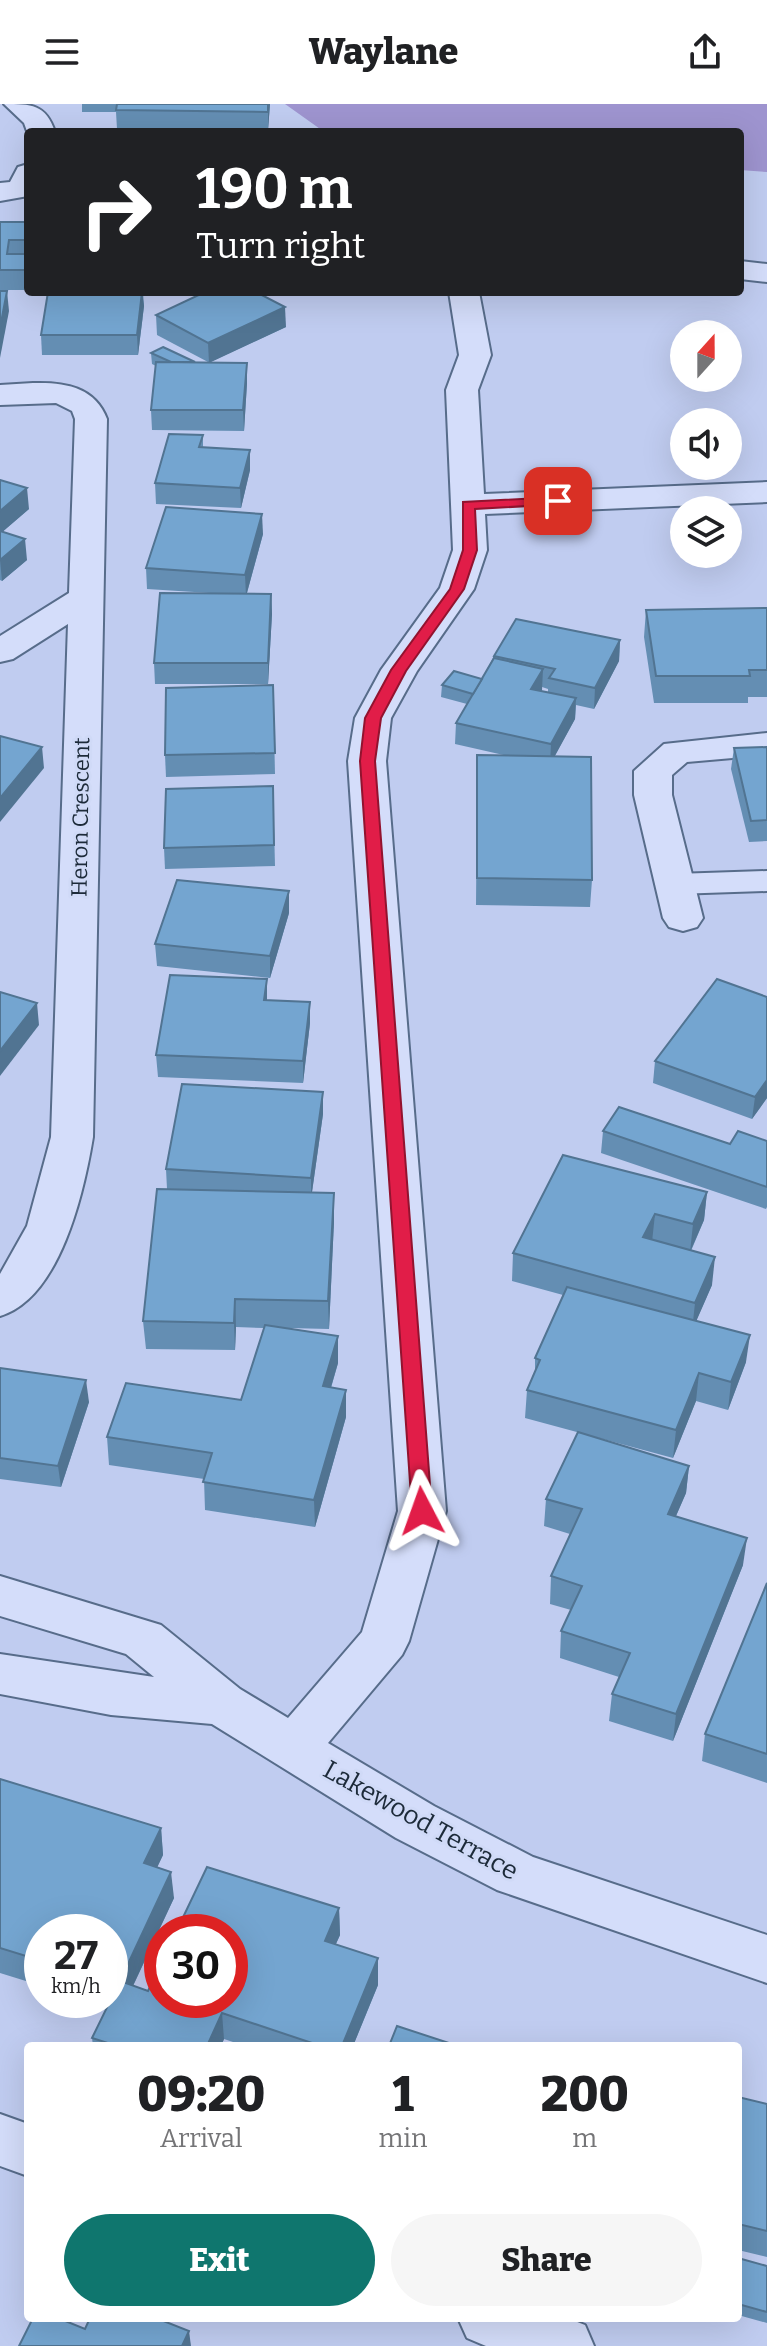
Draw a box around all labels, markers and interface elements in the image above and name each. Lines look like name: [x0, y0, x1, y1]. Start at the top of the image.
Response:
icon: menu: [40, 30, 84, 74]
text: Waylane: [309, 30, 458, 74]
icon: share: [683, 30, 727, 74]
text: 190 m: [196, 156, 352, 223]
icon: right: [64, 160, 168, 264]
text: Turn right: [196, 224, 365, 268]
north arrow: [670, 320, 742, 392]
map controls: [670, 320, 742, 568]
button: sound: [670, 408, 742, 480]
pin: [524, 467, 592, 535]
icon: arrive: [536, 479, 580, 523]
button: layers: [670, 496, 742, 568]
street label: Heron Crescent: [66, 737, 95, 897]
position arrow: [380, 1469, 464, 1553]
street label: Lakewood Terrace: [318, 1754, 524, 1887]
speed limit sign: 30: [144, 1914, 248, 2018]
text: 27: [54, 1932, 98, 1980]
text: km/h: [51, 1974, 101, 1998]
text: 09:20: [137, 2066, 265, 2124]
text: 1: [392, 2066, 414, 2124]
text: 200: [541, 2066, 629, 2124]
text: Arrival: [160, 2123, 242, 2154]
text: min: [379, 2123, 428, 2154]
text: m: [572, 2123, 597, 2154]
button: Exit: [64, 2214, 375, 2306]
button: Share: [391, 2214, 702, 2306]

